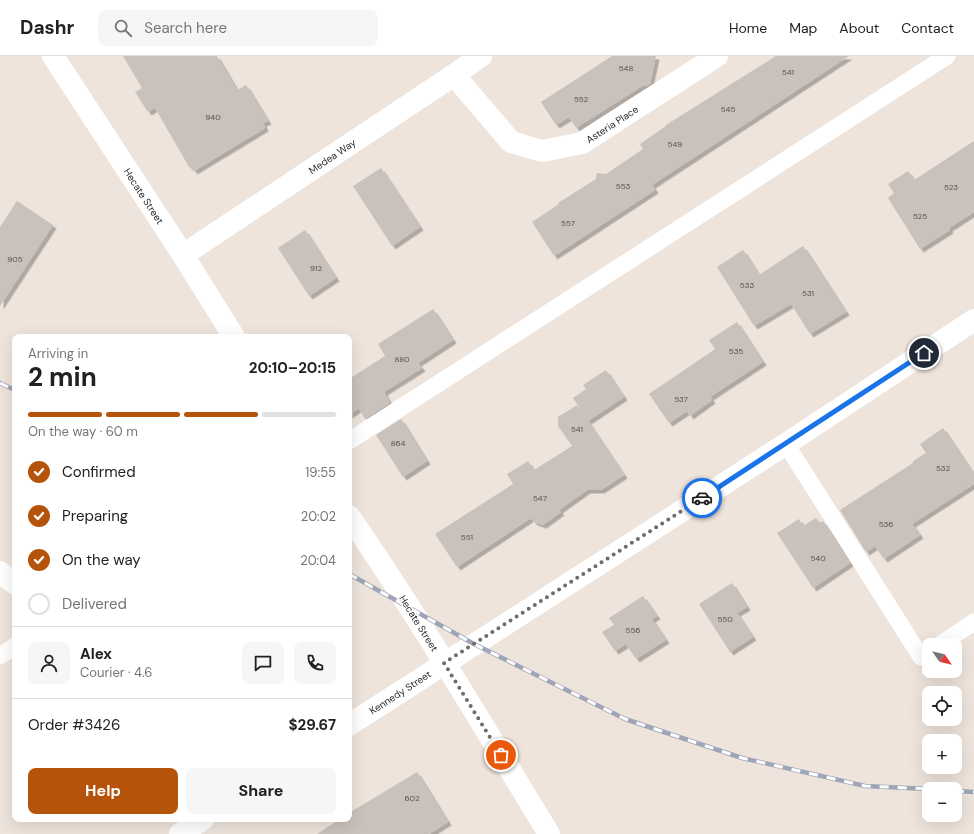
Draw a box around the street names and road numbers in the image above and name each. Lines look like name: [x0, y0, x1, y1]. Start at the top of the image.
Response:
street label: Asteria Place: [584, 102, 641, 146]
street label: Medea Way: [306, 136, 359, 177]
street label: Hecate Street: [121, 166, 166, 227]
street label: Hecate Street: [396, 593, 441, 654]
street label: Kennedy Street: [367, 668, 434, 717]

